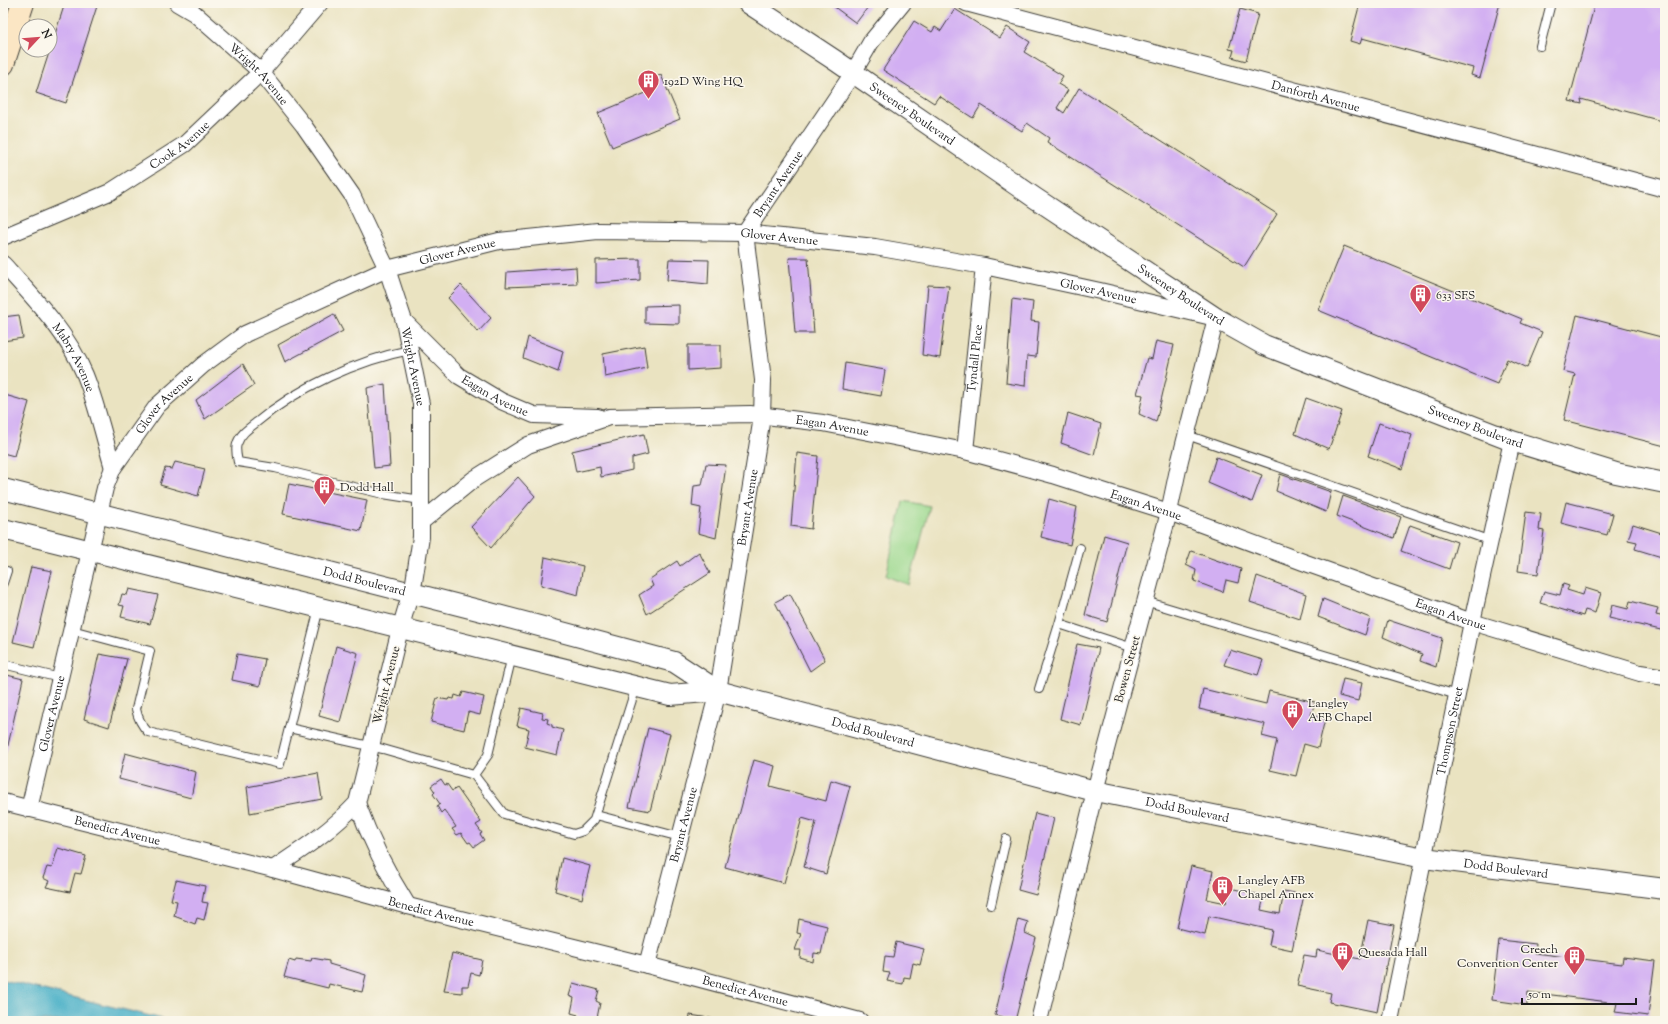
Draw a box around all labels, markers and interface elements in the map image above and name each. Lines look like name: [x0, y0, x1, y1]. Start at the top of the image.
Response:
north arrow: [18, 18, 58, 58]
text: N: [37, 26, 55, 42]
street label: Wright Avenue: [224, 40, 292, 110]
building icon: 192D Wing HQ: [636, 68, 662, 101]
place label: 192D Wing HQ: [664, 73, 744, 91]
street label: Danforth Avenue: [1269, 77, 1362, 118]
street label: Sweeney Boulevard: [865, 78, 958, 150]
street label: Cook Avenue: [146, 117, 214, 175]
street label: Bryant Avenue: [750, 147, 808, 221]
street label: Glover Avenue: [740, 225, 819, 251]
street label: Glover Avenue: [418, 234, 498, 271]
street label: Sweeney Boulevard: [1133, 260, 1227, 331]
street label: Glover Avenue: [1058, 275, 1139, 309]
building icon: 633 SFS: [1407, 282, 1433, 315]
place label: 633 SFS: [1436, 287, 1475, 305]
street label: Mabry Avenue: [47, 320, 99, 395]
street label: Tyndall Place: [963, 323, 988, 394]
street label: Wright Avenue: [395, 326, 429, 408]
street label: Glover Avenue: [132, 369, 198, 438]
street label: Eagan Avenue: [458, 371, 531, 422]
street label: Sweeney Boulevard: [1425, 401, 1525, 454]
street label: Eagan Avenue: [795, 412, 871, 442]
street label: Bryant Avenue: [733, 468, 764, 547]
building icon: Dodd Hall: [312, 474, 338, 507]
place label: Dodd Hall: [340, 479, 394, 497]
street label: Eagan Avenue: [1108, 486, 1184, 526]
street label: Dodd Boulevard: [321, 563, 408, 601]
street label: Eagan Avenue: [1413, 595, 1489, 636]
street label: Bowen Street: [1110, 634, 1146, 705]
street label: Wright Avenue: [369, 644, 405, 726]
street label: Glover Avenue: [35, 673, 70, 754]
street label: Thompson Street: [1433, 685, 1468, 777]
place label: Langley AFB Chapel: [1308, 695, 1373, 727]
building icon: Langley AFB Chapel: [1280, 697, 1306, 730]
street label: Dodd Boulevard: [829, 714, 916, 753]
street label: Bryant Avenue: [666, 785, 703, 865]
street label: Dodd Boulevard: [1144, 794, 1231, 828]
street label: Benedict Avenue: [72, 812, 163, 851]
street label: Dodd Boulevard: [1463, 855, 1549, 884]
place label: Langley AFB Chapel Annex: [1238, 872, 1315, 904]
building icon: Langley AFB Chapel Annex: [1209, 874, 1235, 907]
street label: Benedict Avenue: [386, 893, 476, 932]
building icon: Quesada Hall: [1329, 939, 1355, 972]
place label: Creech Convention Center: [1457, 941, 1558, 973]
building icon: Creech Convention Center: [1561, 943, 1587, 976]
place label: Quesada Hall: [1358, 944, 1428, 962]
street label: Benedict Avenue: [700, 972, 790, 1012]
scale bar: [1522, 980, 1636, 1006]
text: 50 m: [1527, 986, 1551, 1004]

